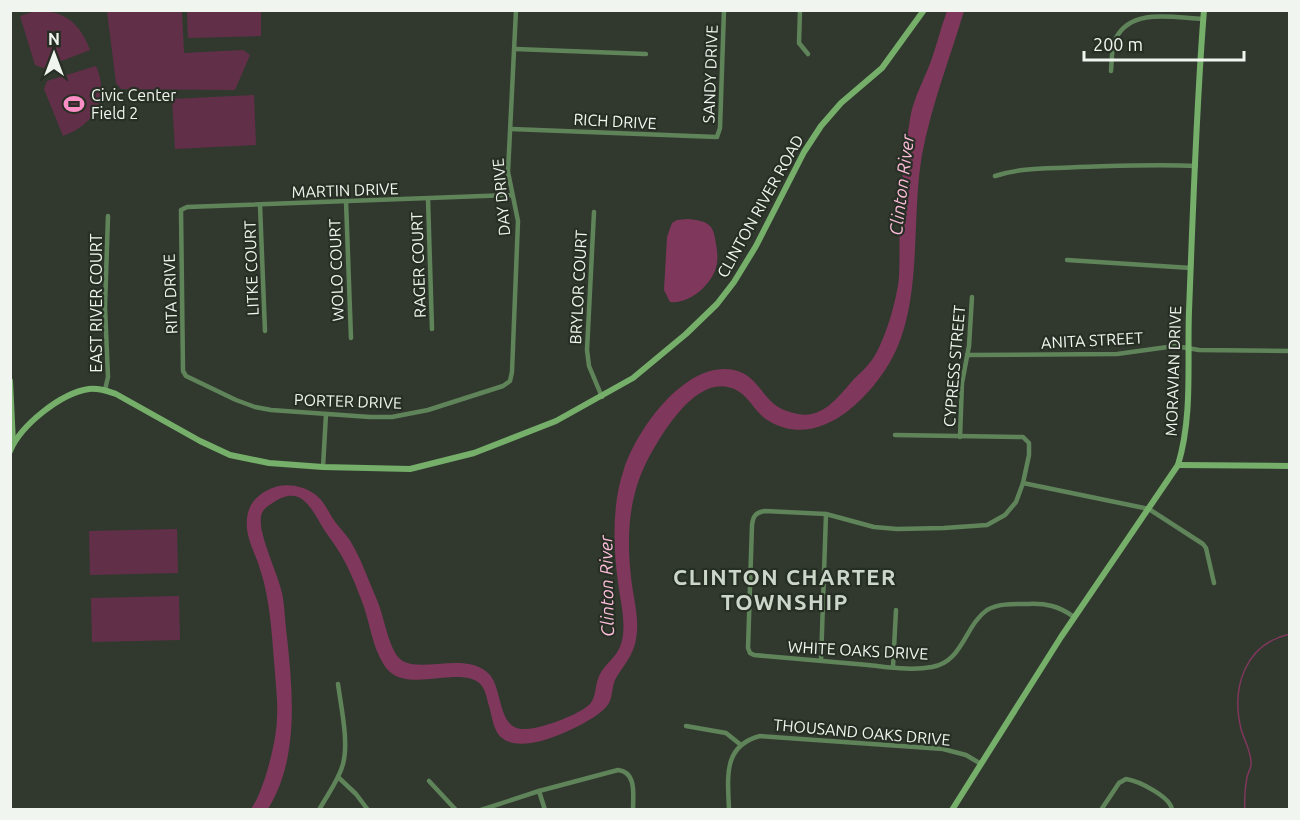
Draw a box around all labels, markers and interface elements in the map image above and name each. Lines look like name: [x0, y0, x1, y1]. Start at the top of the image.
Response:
north arrow: [24, 24, 84, 84]
street label: SANDY DRIVE: [699, 24, 721, 124]
scale bar: [1084, 24, 1244, 62]
text: N: [48, 30, 60, 48]
text: 200 m: [1093, 34, 1143, 54]
place label: Civic Center Field 2: [91, 86, 176, 122]
sports icon: Civic Center Field 2: [62, 92, 86, 116]
street label: RICH DRIVE: [573, 110, 657, 132]
street label: CLINTON RIVER ROAD: [713, 132, 807, 280]
water label: Clinton River: [885, 132, 917, 237]
street label: DAY DRIVE: [489, 157, 513, 237]
street label: MARTIN DRIVE: [291, 179, 399, 201]
street label: RAGER COURT: [407, 212, 429, 318]
street label: WOLO COURT: [325, 218, 347, 322]
street label: LITKE COURT: [240, 220, 262, 316]
street label: BRYLOR COURT: [566, 229, 590, 345]
street label: EAST RIVER COURT: [87, 233, 105, 373]
street label: RITA DRIVE: [160, 253, 180, 335]
street label: CYPRESS STREET: [940, 304, 968, 428]
street label: MORAVIAN DRIVE: [1162, 305, 1184, 437]
street label: ANITA STREET: [1041, 328, 1144, 352]
street label: PORTER DRIVE: [294, 390, 402, 412]
water label: Clinton River: [595, 534, 617, 637]
district label: CLINTON CHARTER TOWNSHIP: [673, 564, 897, 614]
street label: WHITE OAKS DRIVE: [787, 637, 929, 663]
street label: THOUSAND OAKS DRIVE: [773, 715, 951, 749]

